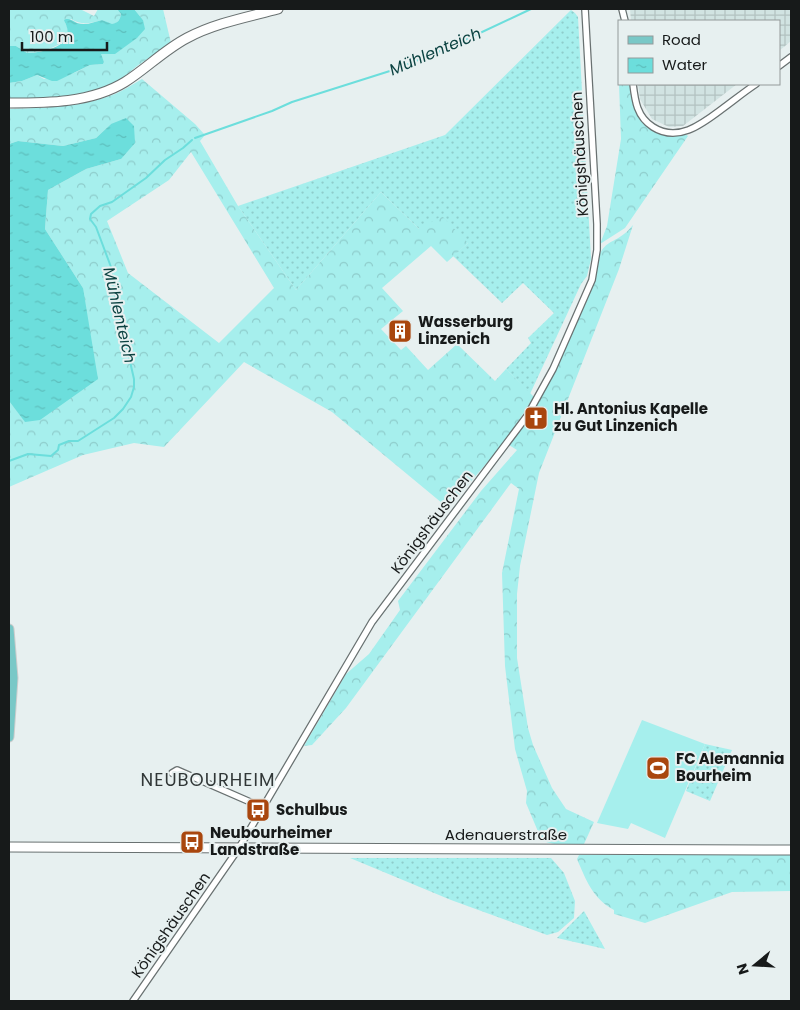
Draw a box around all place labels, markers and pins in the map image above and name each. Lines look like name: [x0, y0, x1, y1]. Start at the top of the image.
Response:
place label: Wasserburg Linzenich: [418, 311, 513, 349]
building icon: Wasserburg Linzenich: [387, 318, 413, 344]
place label: Hl. Antonius Kapelle zu Gut Linzenich: [554, 398, 708, 436]
church icon: Hl. Antonius Kapelle zu Gut Linzenich: [523, 405, 549, 431]
place label: FC Alemannia Bourheim: [676, 748, 784, 786]
sports icon: FC Alemannia Bourheim: [645, 755, 671, 781]
bus stop icon: Schulbus: [245, 797, 271, 823]
place label: Schulbus: [276, 799, 348, 820]
place label: Neubourheimer Landstraße: [210, 822, 333, 860]
bus stop icon: Neubourheimer Landstraße: [179, 829, 205, 855]

